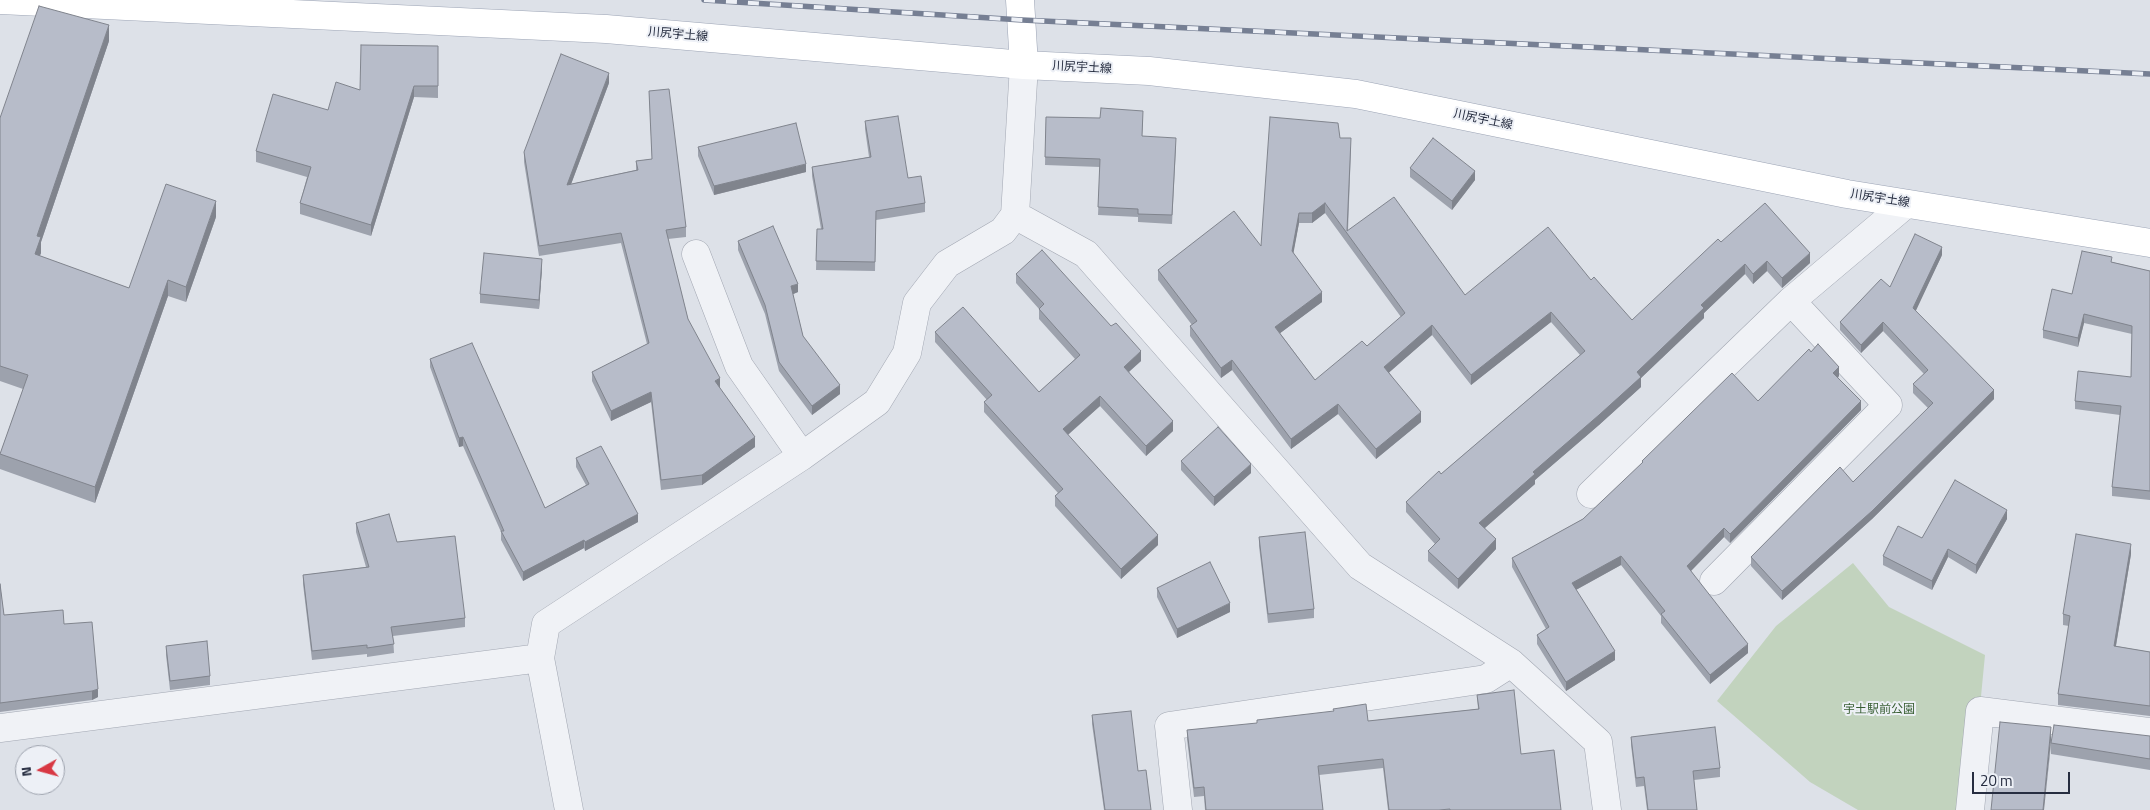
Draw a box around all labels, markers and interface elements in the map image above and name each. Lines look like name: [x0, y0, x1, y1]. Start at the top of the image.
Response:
street label: 川尻宇土線: [647, 25, 709, 45]
street label: 川尻宇土線: [1052, 59, 1112, 77]
street label: 川尻宇土線: [1452, 107, 1514, 133]
street label: 川尻宇土線: [1849, 187, 1911, 211]
park label: 宇土駅前公園: [1843, 703, 1915, 717]
north arrow: [15, 745, 65, 795]
scale bar: [1975, 762, 2072, 794]
text: N: [15, 766, 37, 778]
text: 20 m: [1980, 769, 2013, 792]

